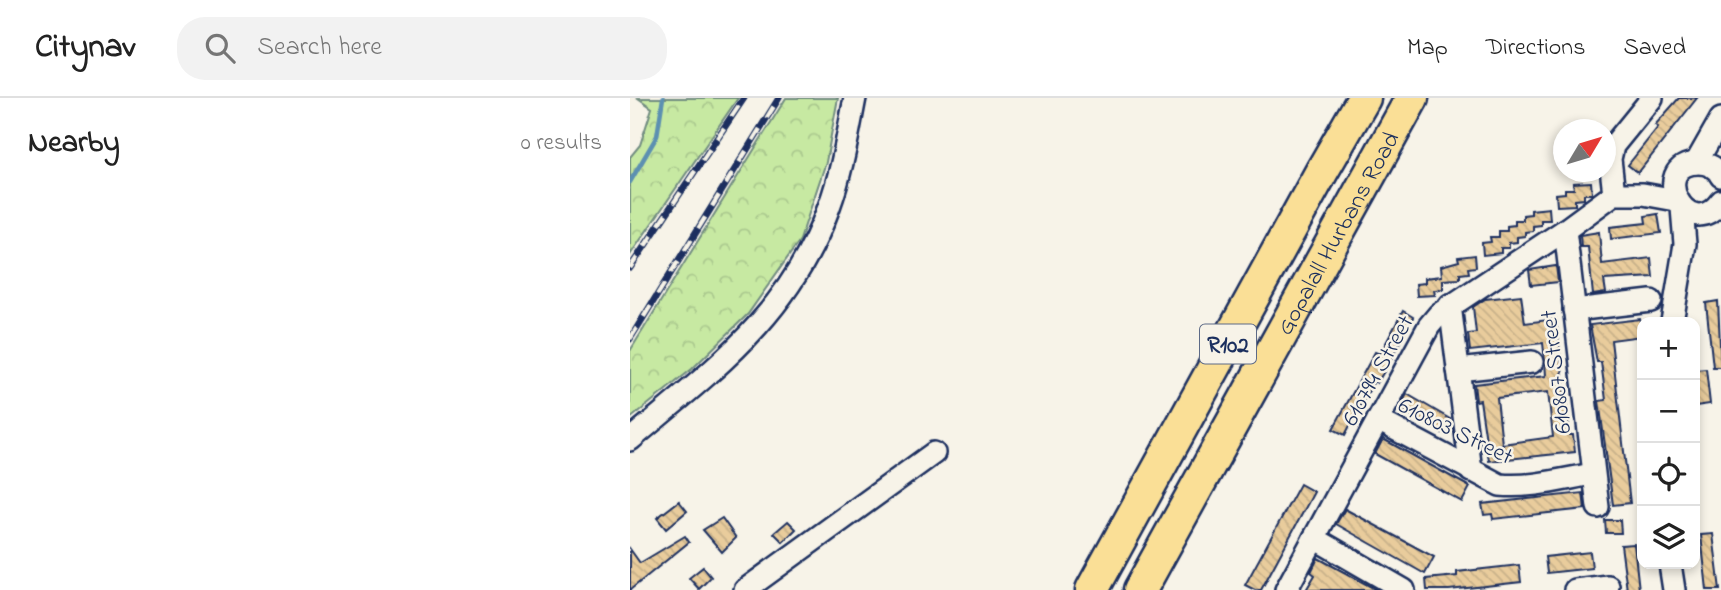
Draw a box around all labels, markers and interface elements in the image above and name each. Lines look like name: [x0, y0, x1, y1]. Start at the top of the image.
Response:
search box: [177, 17, 667, 80]
text: Citynav: [35, 24, 135, 72]
icon: search: [201, 29, 239, 67]
text: Search here: [257, 29, 382, 67]
text: Map: [1407, 31, 1448, 66]
text: Directions: [1486, 31, 1585, 66]
text: Saved: [1623, 31, 1686, 66]
north arrow: [1553, 119, 1616, 182]
text: Nearby: [28, 122, 120, 166]
street label: Gopalall Hurbans Road: [1269, 126, 1410, 342]
text: 0 results: [521, 127, 602, 160]
street label: 610807 Street: [1533, 308, 1582, 436]
street label: 610794 Street: [1334, 309, 1424, 433]
map controls: [1637, 317, 1700, 569]
button: +: [1637, 317, 1700, 380]
road number: R102: [1200, 325, 1256, 364]
button: −: [1637, 380, 1700, 443]
street label: 610803 Street: [1391, 389, 1518, 475]
button: locate: [1637, 443, 1700, 506]
button: layers: [1637, 506, 1700, 569]

